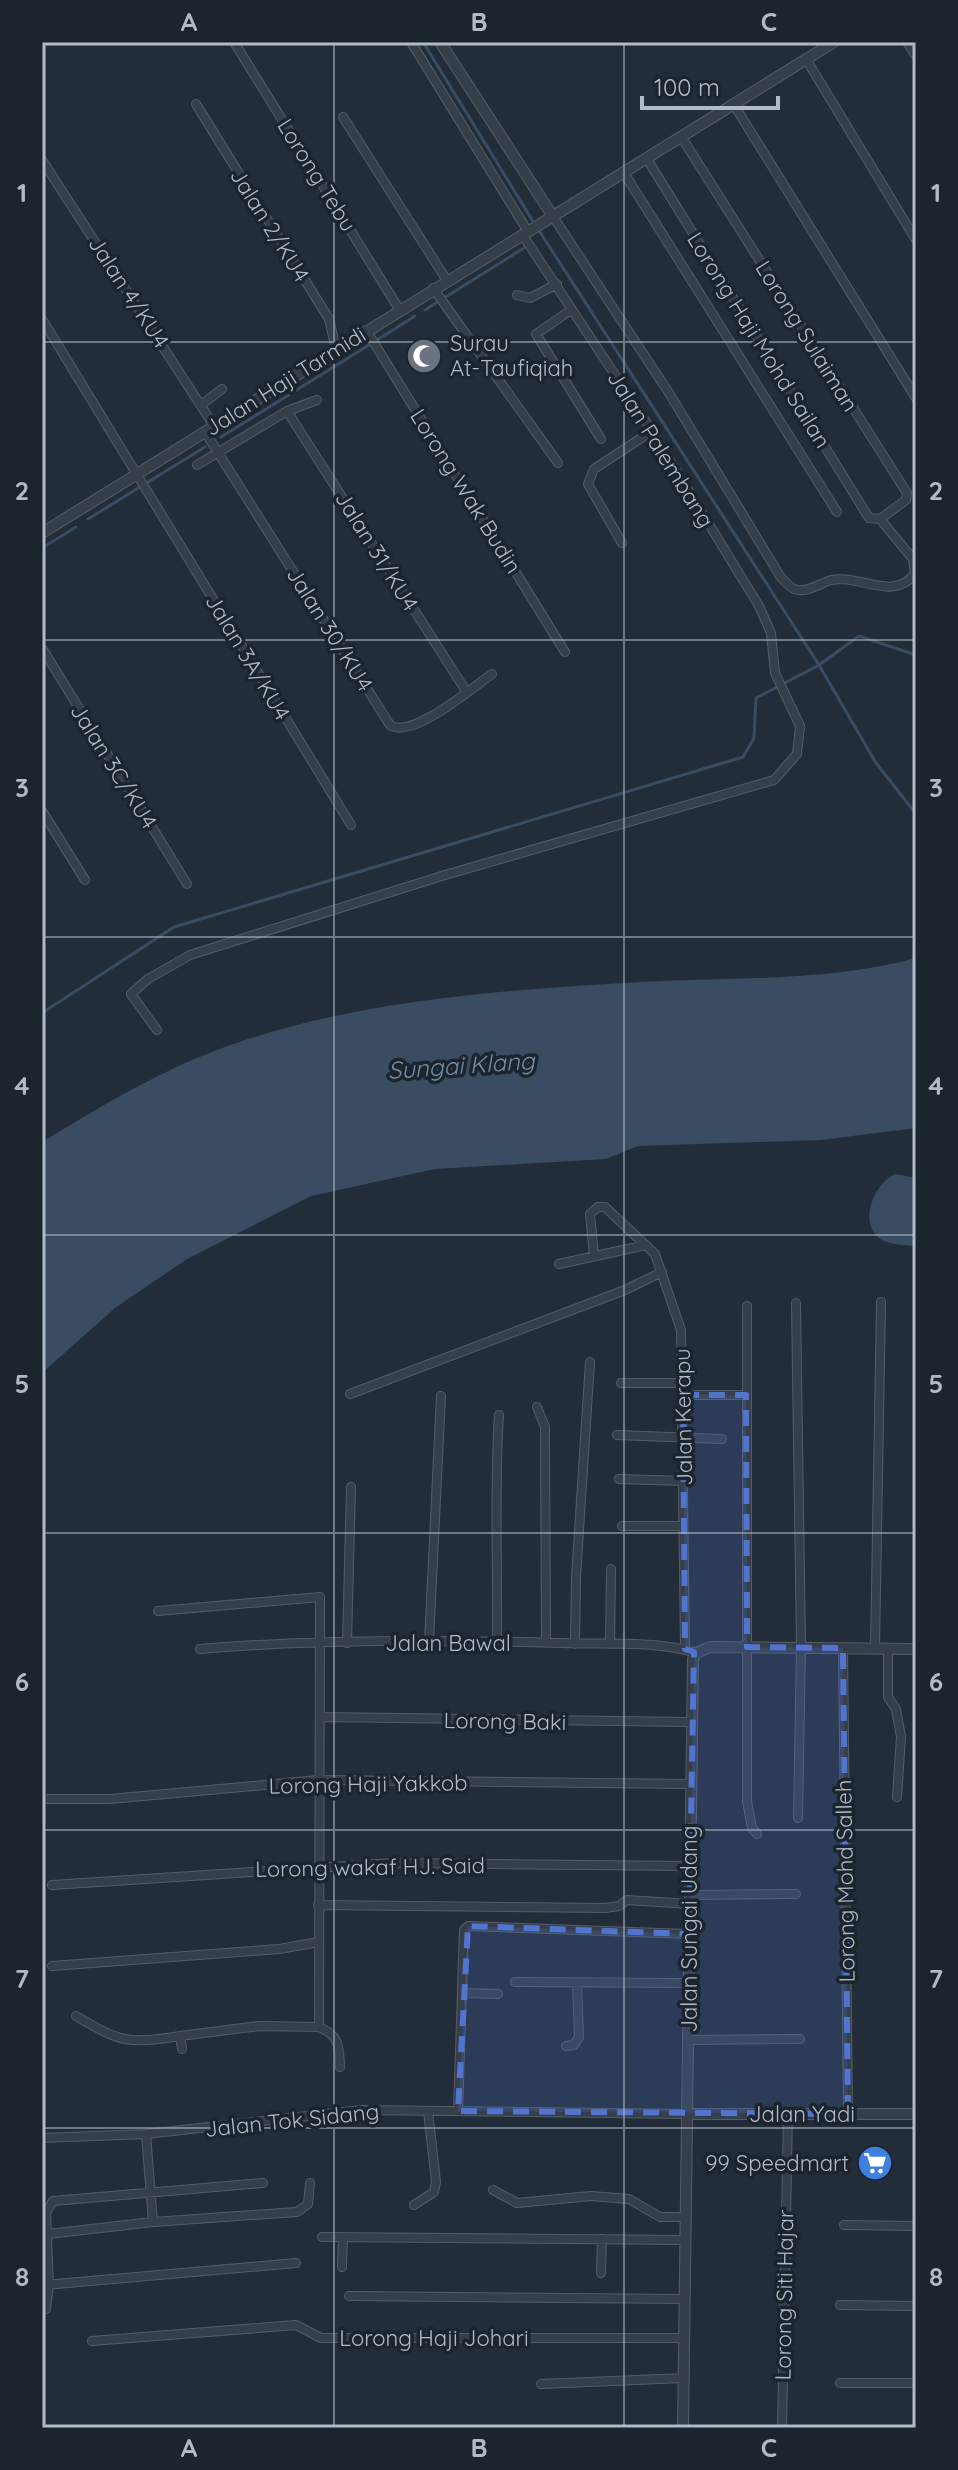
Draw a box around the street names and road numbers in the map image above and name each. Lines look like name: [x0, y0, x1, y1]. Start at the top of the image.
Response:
street label: Lorong Tebu: [271, 113, 363, 237]
street label: Jalan 2/KU4: [224, 163, 316, 287]
street label: Lorong Haji Mohd Sailan: [681, 227, 837, 453]
street label: Jalan 4/KU4: [82, 231, 176, 353]
street label: Lorong Sulaiman: [749, 255, 865, 417]
street label: Jalan Haji Tarmidi: [199, 320, 371, 442]
street label: Jalan Palembang: [601, 365, 721, 533]
street label: Lorong Wak Budin: [404, 404, 528, 578]
street label: Jalan 31/KU4: [329, 486, 425, 616]
street label: Jalan 30/KU4: [281, 562, 379, 696]
street label: Jalan 3A/KU4: [199, 589, 297, 725]
street label: Jalan 3C/KU4: [64, 698, 164, 834]
street label: Jalan Kerapu: [668, 1348, 698, 1486]
street label: Jalan Bawal: [385, 1629, 511, 1657]
street label: Lorong Baki: [443, 1706, 567, 1736]
street label: Lorong Haji Yakkob: [268, 1768, 468, 1800]
street label: Lorong Mohd Salleh: [829, 1779, 861, 1983]
street label: Jalan Sungai Udang: [675, 1825, 703, 2033]
street label: Lorong wakaf HJ. Said: [255, 1851, 485, 1883]
street label: Jalan Tok Sidang: [204, 2097, 380, 2143]
street label: Jalan Yadi: [749, 2100, 855, 2128]
street label: Lorong Siti Hajar: [769, 2209, 799, 2381]
street label: Lorong Haji Johari: [339, 2324, 529, 2352]

